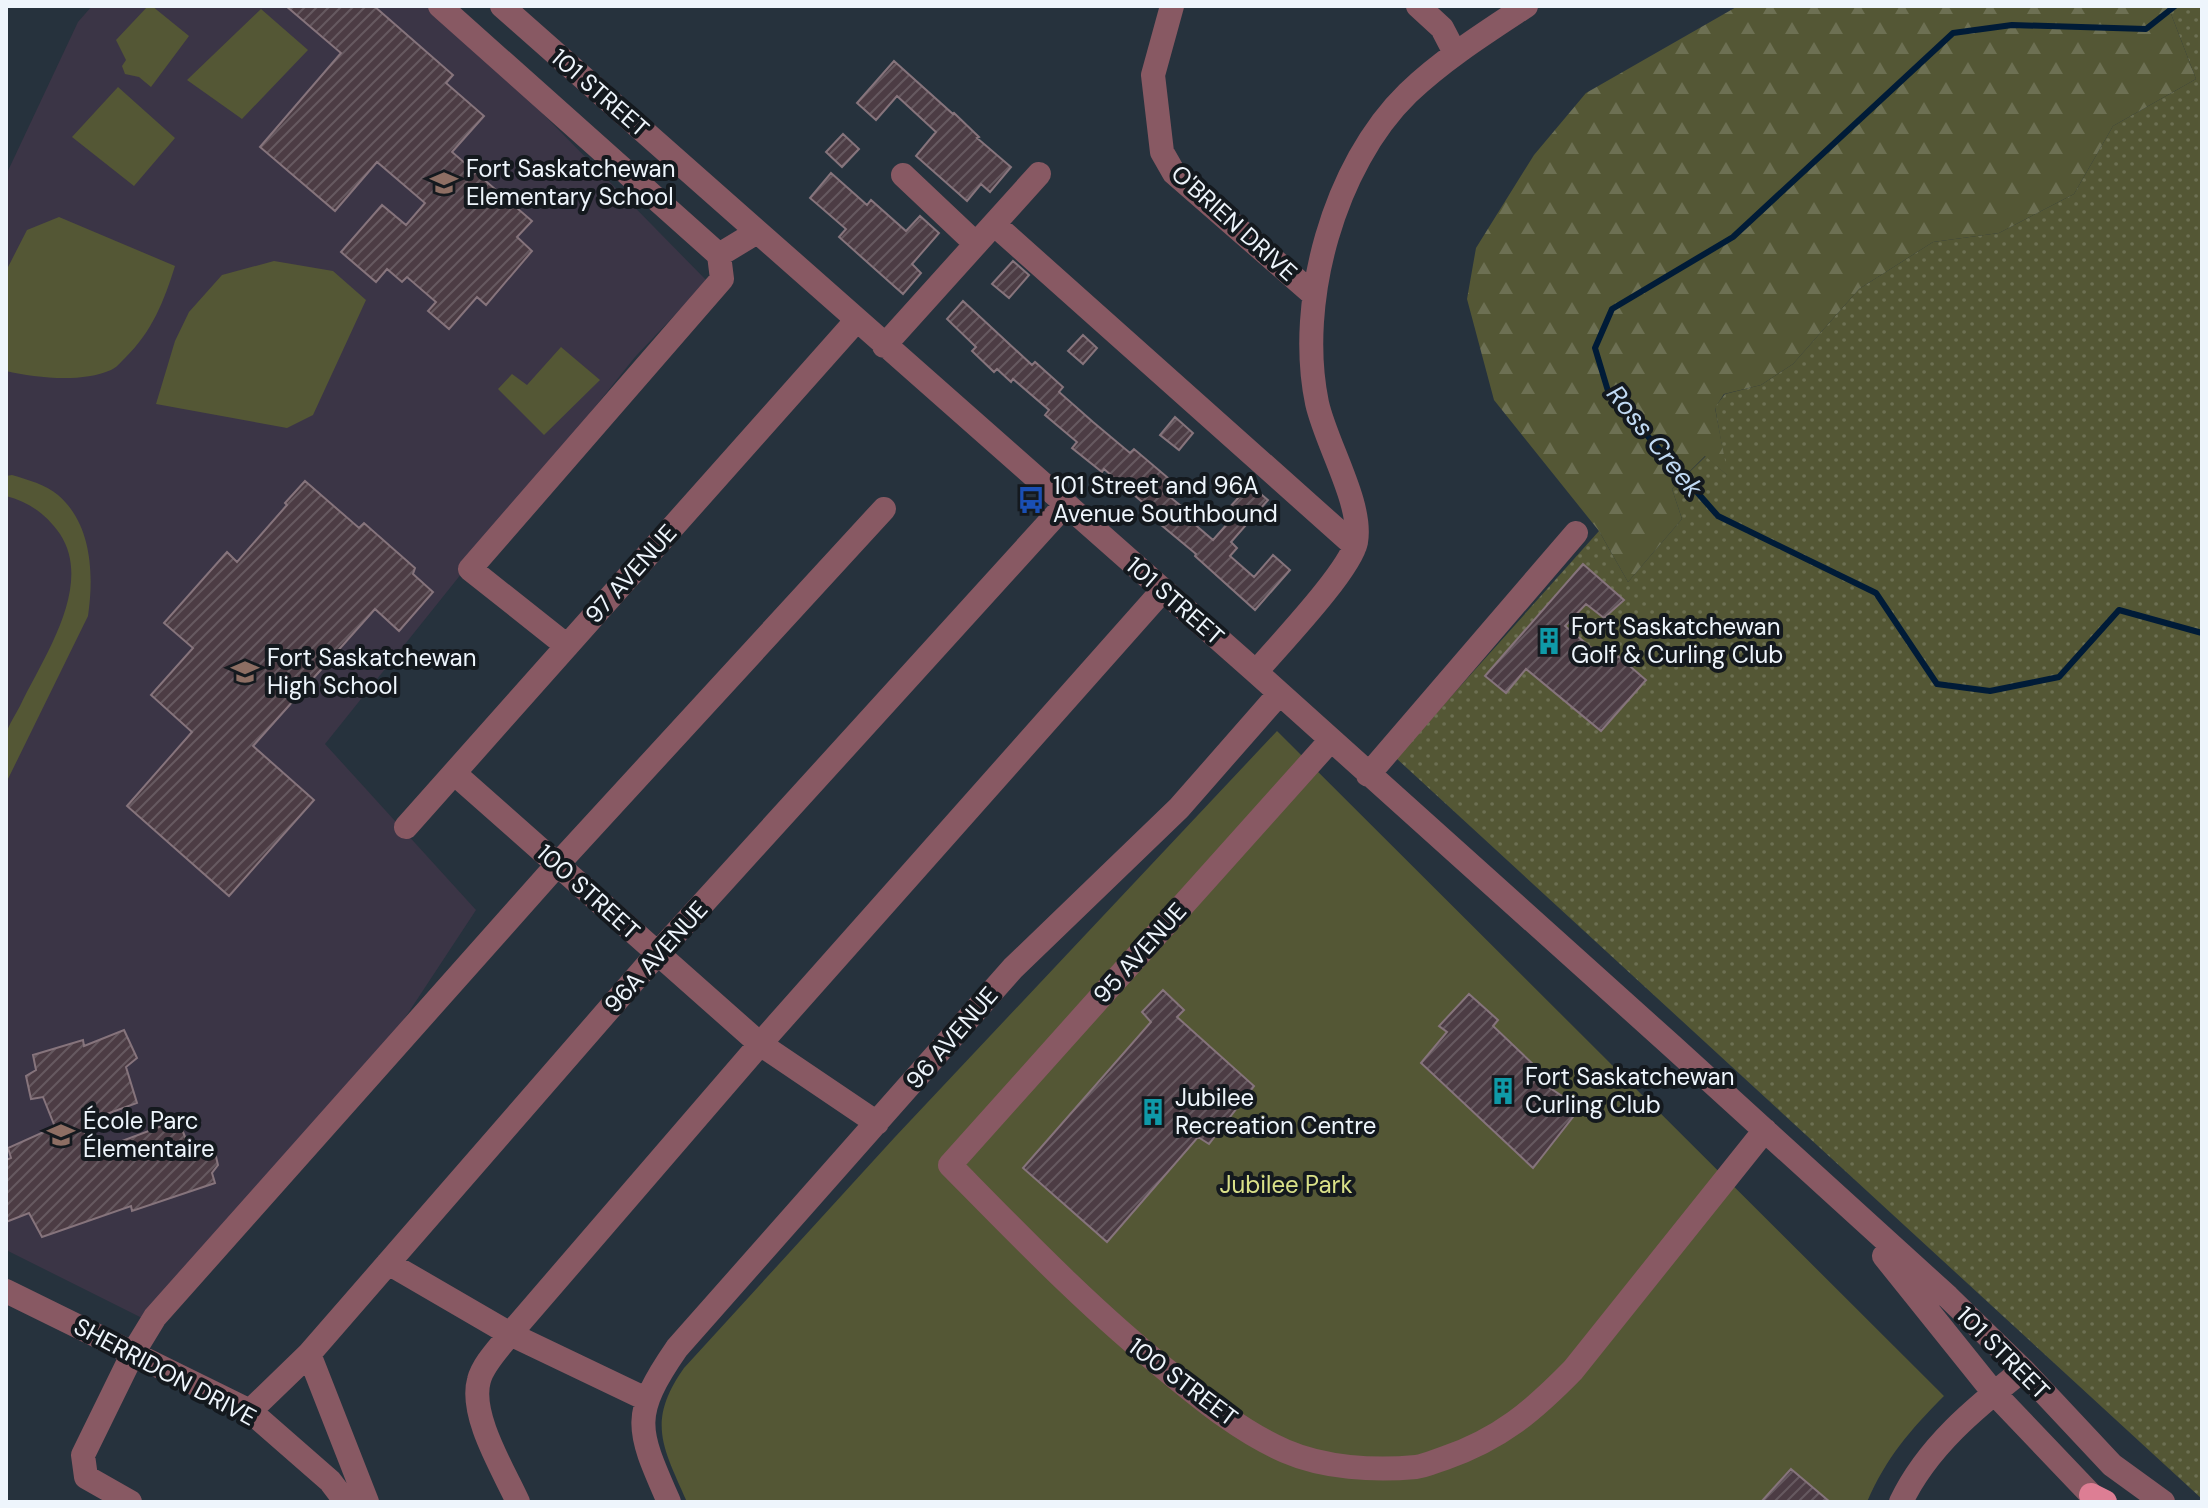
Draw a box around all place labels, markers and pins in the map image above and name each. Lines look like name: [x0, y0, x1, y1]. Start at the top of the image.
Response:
place label: Fort Saskatchewan Elementary School: [466, 153, 675, 212]
school or university icon: Fort Saskatchewan Elementary School: [429, 168, 459, 198]
place label: 101 Street and 96A Avenue Southbound: [1053, 470, 1278, 529]
bus stop icon: 101 Street and 96A Avenue Southbound: [1016, 485, 1046, 515]
place label: Fort Saskatchewan Golf & Curling Club: [1571, 611, 1783, 670]
building icon: Fort Saskatchewan Golf & Curling Club: [1534, 626, 1564, 656]
place label: Fort Saskatchewan High School: [267, 642, 476, 701]
school or university icon: Fort Saskatchewan High School: [230, 657, 260, 687]
place label: Fort Saskatchewan Curling Club: [1525, 1061, 1734, 1120]
building icon: Fort Saskatchewan Curling Club: [1488, 1076, 1518, 1106]
place label: Jubilee Recreation Centre: [1175, 1082, 1376, 1141]
building icon: Jubilee Recreation Centre: [1138, 1097, 1168, 1127]
place label: École Parc Élementaire: [83, 1105, 215, 1164]
school or university icon: École Parc Élementaire: [46, 1120, 76, 1150]

